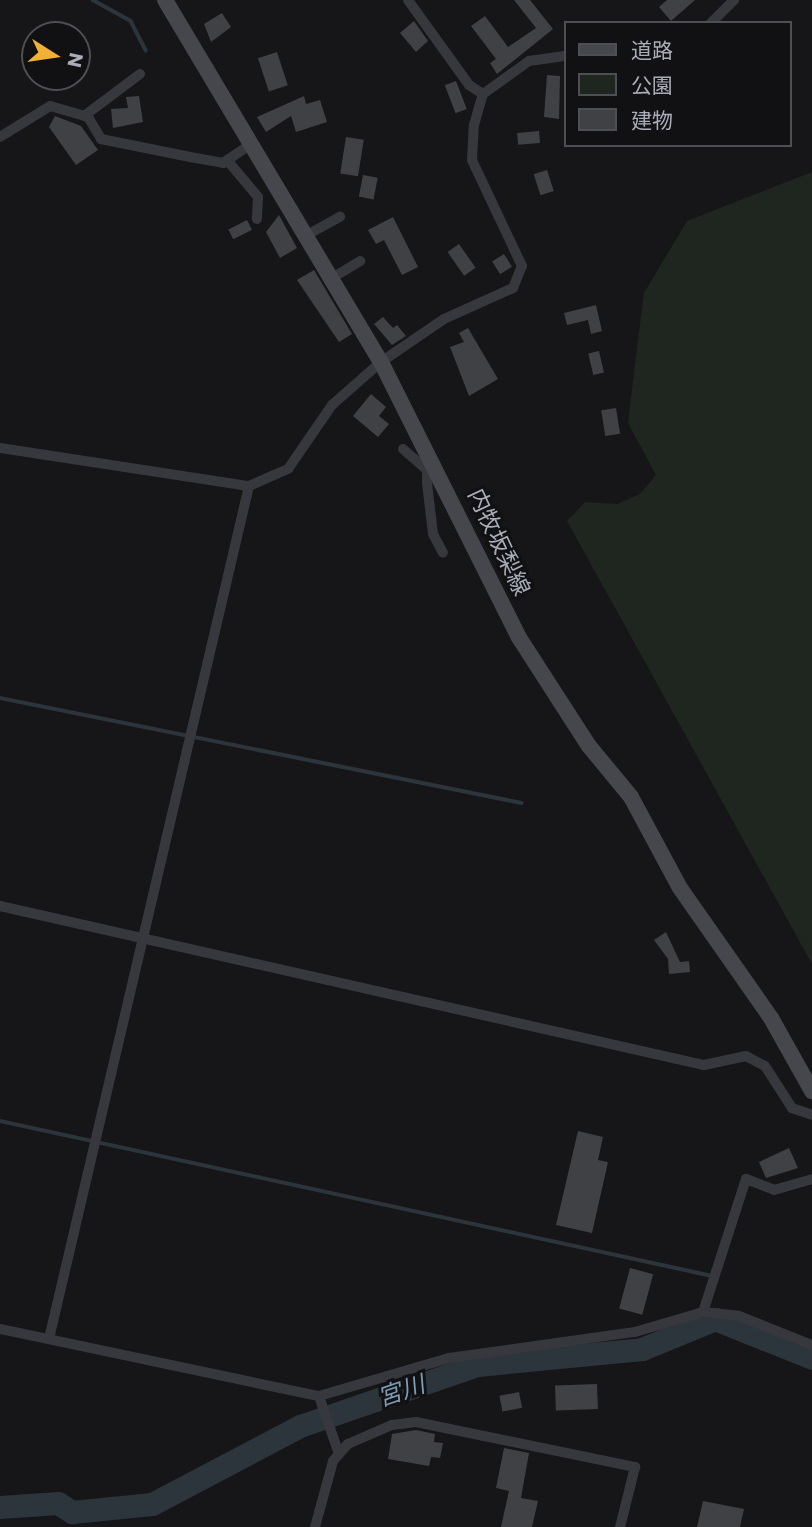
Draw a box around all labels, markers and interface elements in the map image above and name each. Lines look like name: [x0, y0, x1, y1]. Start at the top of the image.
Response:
north arrow: [21, 21, 91, 91]
legend: [564, 21, 791, 147]
text: 道路: [631, 36, 673, 65]
text: N: [60, 50, 90, 70]
text: 公園: [631, 71, 673, 100]
text: 建物: [631, 106, 673, 135]
street label: 内牧坂梨線: [462, 484, 536, 600]
water label: 宮川: [374, 1370, 428, 1412]

